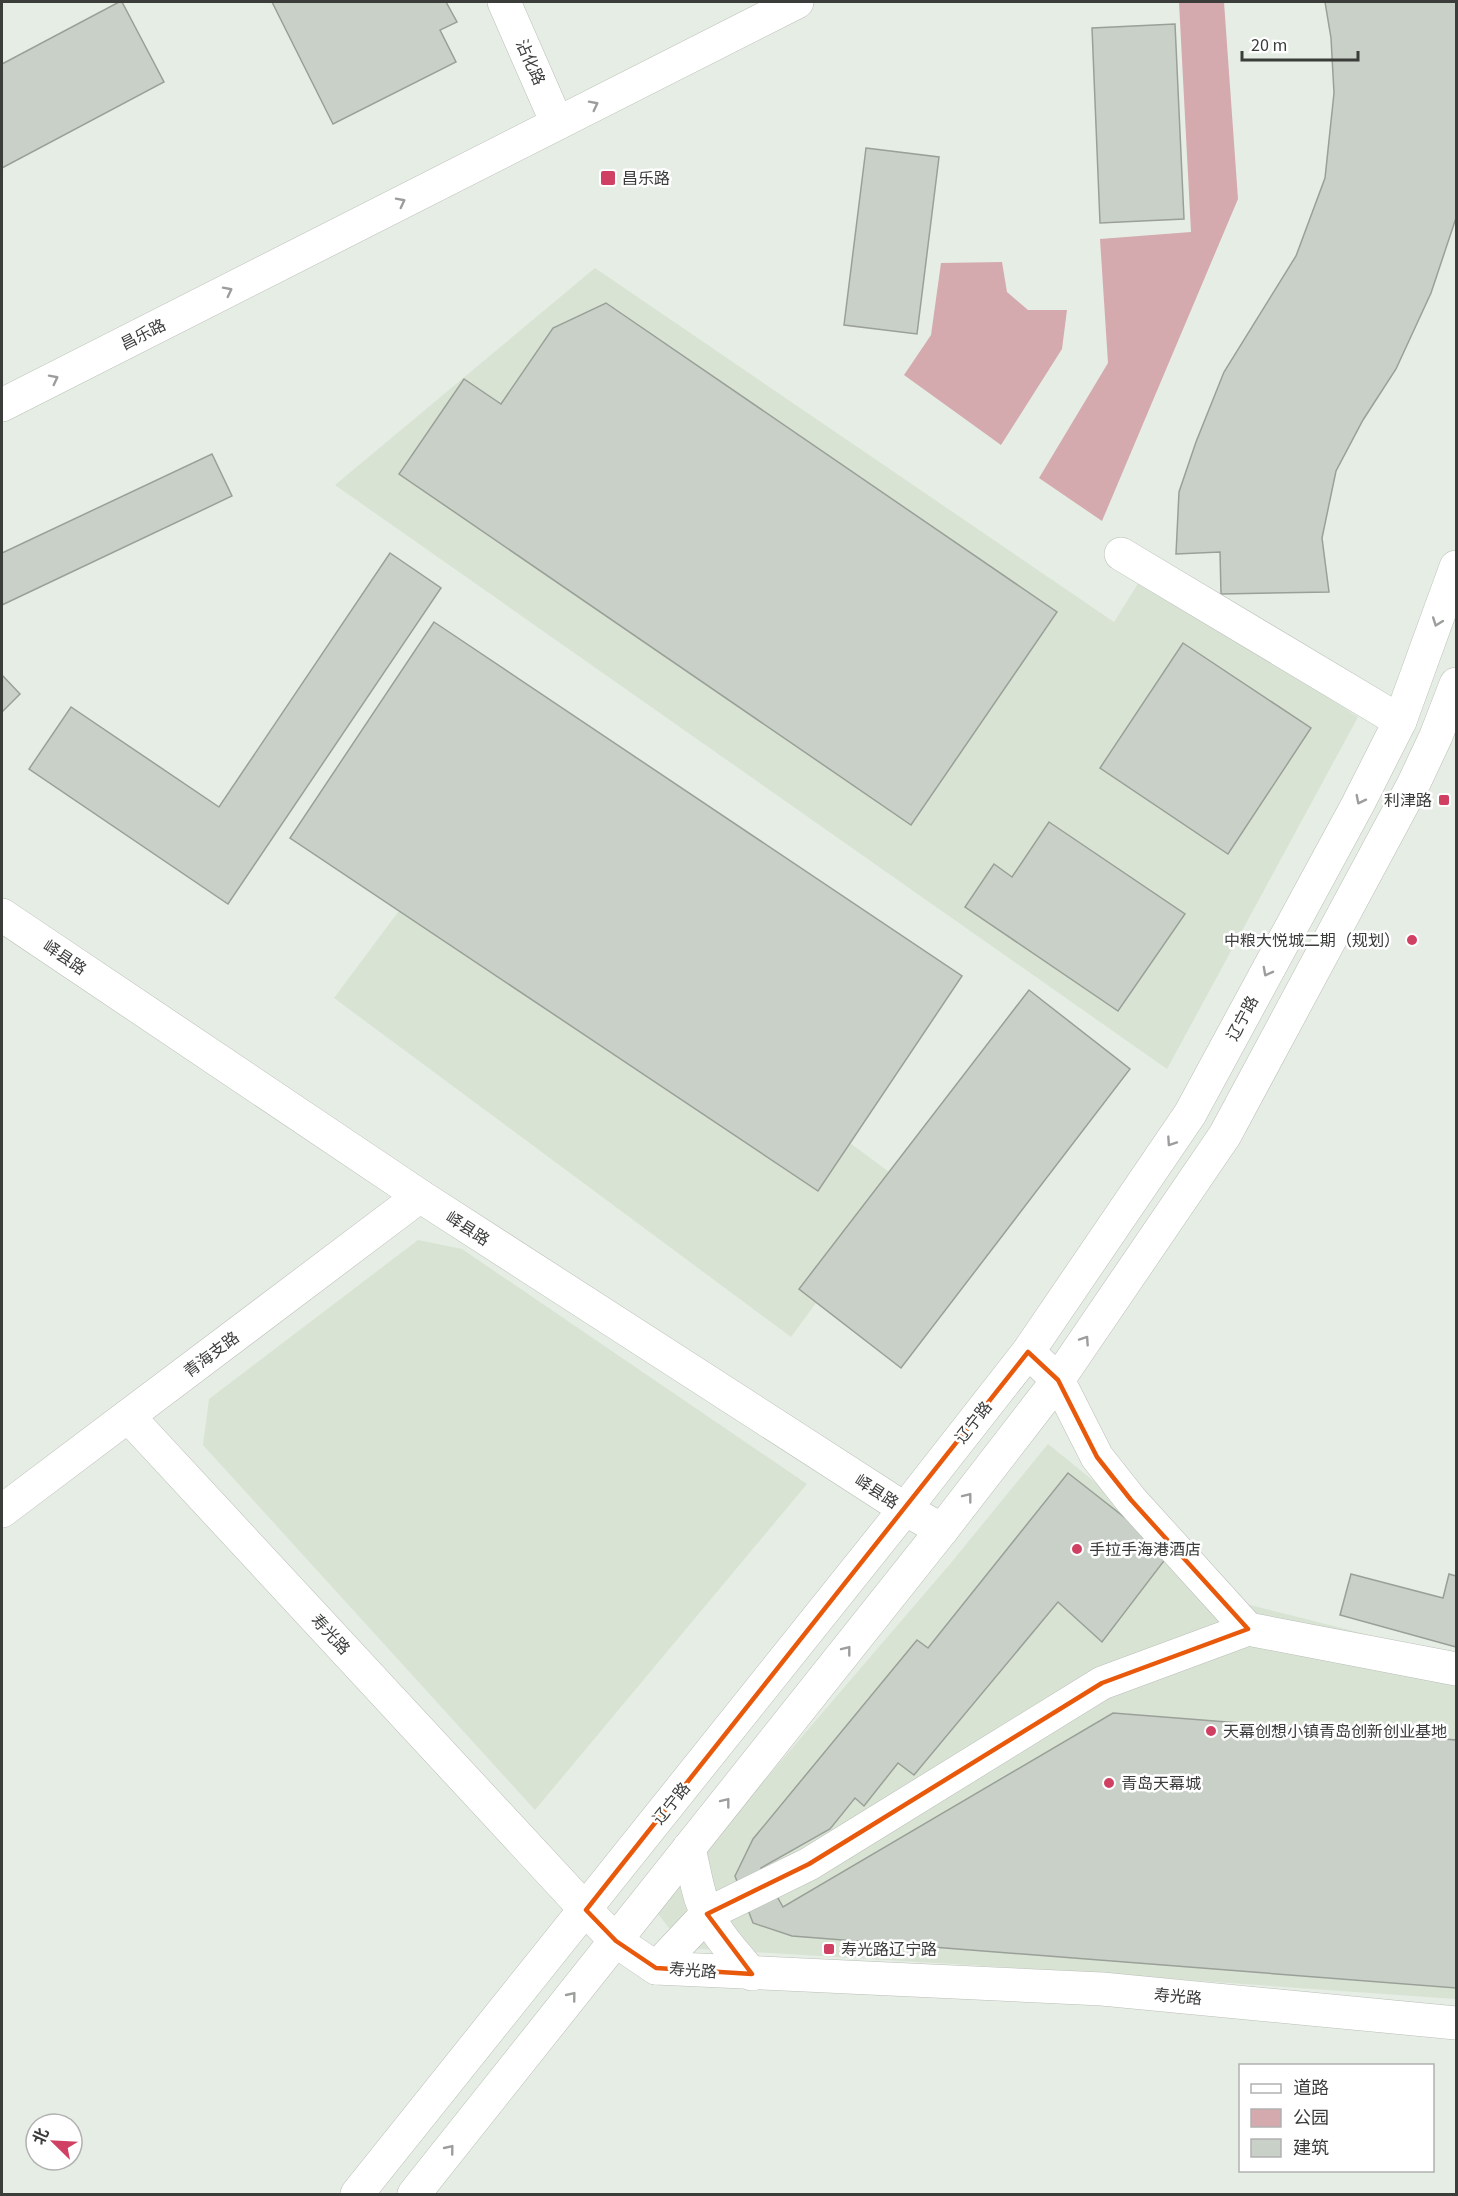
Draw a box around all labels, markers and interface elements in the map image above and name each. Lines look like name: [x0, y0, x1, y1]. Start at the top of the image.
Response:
scale bar: [1242, 24, 1358, 62]
text: 20 m: [1251, 33, 1287, 58]
street label: 沾化路: [510, 36, 550, 89]
one-way arrow: [588, 100, 599, 112]
place label: 昌乐路: [622, 168, 670, 190]
marker: 昌乐路: [599, 169, 617, 187]
one-way arrow: [395, 198, 406, 210]
one-way arrow: [221, 286, 232, 298]
street label: 昌乐路: [117, 314, 170, 356]
one-way arrow: [47, 375, 58, 386]
one-way arrow: [1432, 616, 1444, 627]
place label: 利津路: [1384, 790, 1432, 812]
marker: 利津路: [1437, 793, 1451, 807]
one-way arrow: [1356, 794, 1367, 805]
place label: 中粮大悦城二期（规划）: [1224, 930, 1400, 952]
marker: 中粮大悦城二期（规划）: [1405, 933, 1419, 947]
street label: 峄县路: [38, 935, 90, 980]
one-way arrow: [1263, 966, 1274, 976]
street label: 辽宁路: [1222, 992, 1264, 1045]
one-way arrow: [1167, 1135, 1178, 1146]
street label: 峄县路: [441, 1207, 494, 1251]
street label: 青海支路: [179, 1327, 244, 1383]
one-way arrow: [1078, 1336, 1089, 1347]
street label: 辽宁路: [950, 1397, 997, 1448]
street label: 峄县路: [850, 1470, 903, 1514]
one-way arrow: [960, 1492, 971, 1503]
place label: 手拉手海港酒店: [1089, 1539, 1201, 1561]
marker: 手拉手海港酒店: [1070, 1542, 1084, 1556]
street label: 寿光路: [306, 1610, 355, 1660]
one-way arrow: [840, 1645, 851, 1656]
place label: 天幕创想小镇青岛创新创业基地: [1223, 1721, 1447, 1743]
marker: 天幕创想小镇青岛创新创业基地: [1204, 1724, 1218, 1738]
place label: 青岛天幕城: [1121, 1773, 1201, 1795]
marker: 青岛天幕城: [1102, 1776, 1116, 1790]
street label: 辽宁路: [648, 1778, 695, 1829]
one-way arrow: [718, 1798, 729, 1809]
place label: 寿光路辽宁路: [841, 1939, 937, 1961]
marker: 寿光路辽宁路: [822, 1942, 836, 1956]
street label: 寿光路: [668, 1958, 718, 1984]
street label: 寿光路: [1153, 1984, 1203, 2010]
one-way arrow: [564, 1992, 575, 2003]
legend: [1239, 2064, 1434, 2172]
text: 道路: [1293, 2076, 1329, 2101]
text: 公园: [1293, 2106, 1329, 2131]
north arrow: [24, 2112, 84, 2172]
text: 北: [28, 2125, 55, 2148]
text: 建筑: [1293, 2136, 1329, 2161]
one-way arrow: [443, 2145, 454, 2156]

